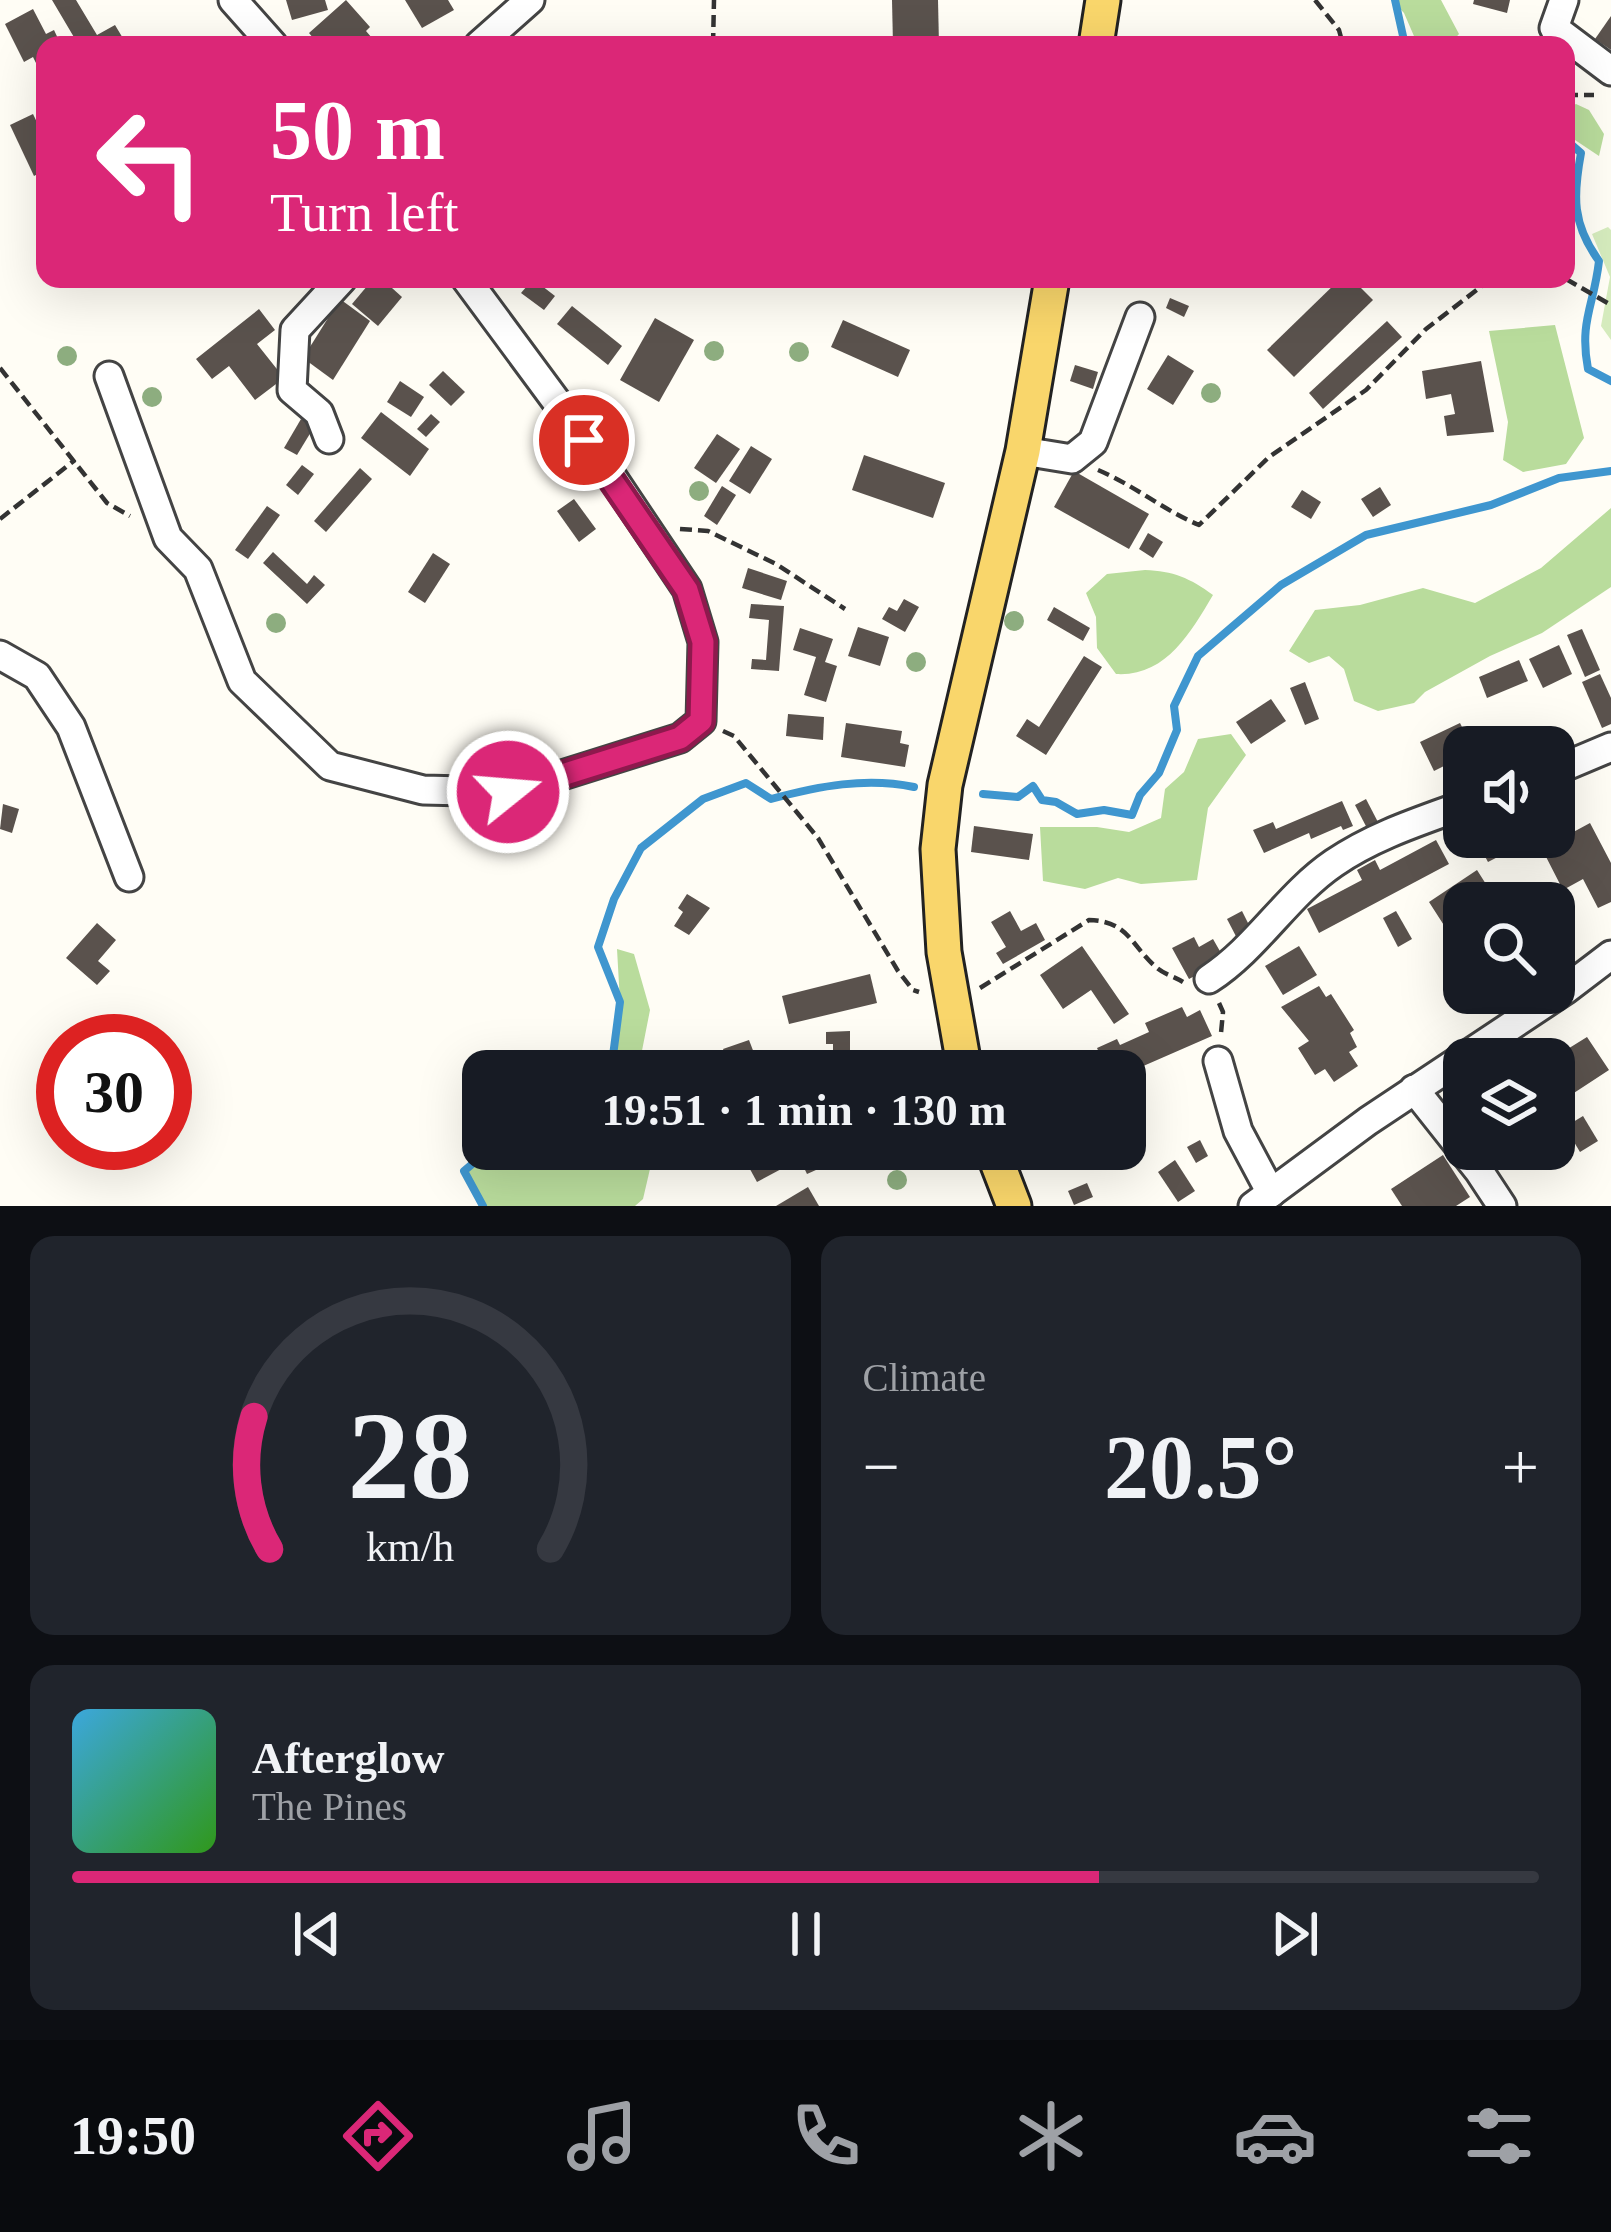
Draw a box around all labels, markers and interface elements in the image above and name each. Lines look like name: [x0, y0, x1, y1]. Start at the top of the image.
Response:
icon: left: [72, 84, 228, 240]
text: 50 m: [270, 84, 445, 177]
text: Turn left: [270, 183, 459, 243]
pin: [533, 389, 635, 491]
icon: arrive: [551, 407, 617, 473]
map controls: [1443, 726, 1575, 1170]
button: sound: [1443, 726, 1575, 858]
position arrow: [445, 729, 571, 855]
button: search: [1443, 882, 1575, 1014]
speed limit sign: 30: [36, 1014, 192, 1170]
button: layers: [1443, 1038, 1575, 1170]
text: 19:51 · 1 min · 130 m: [602, 1085, 1007, 1135]
text: Climate: [863, 1356, 986, 1399]
text: 28: [348, 1387, 473, 1525]
text: 20.5°: [1104, 1418, 1298, 1517]
text: −: [863, 1430, 900, 1503]
text: +: [1502, 1430, 1539, 1503]
text: km/h: [366, 1522, 454, 1569]
text: Afterglow: [252, 1733, 444, 1783]
text: The Pines: [252, 1785, 407, 1828]
icon: previous: [284, 1901, 350, 1967]
icon: pause: [773, 1901, 839, 1967]
icon: next: [1262, 1901, 1328, 1967]
icon: directions: [336, 2094, 420, 2178]
icon: music: [560, 2094, 644, 2178]
icon: phone: [784, 2094, 868, 2178]
icon: climate: [1009, 2094, 1093, 2178]
icon: car: [1233, 2094, 1317, 2178]
icon: filters: [1457, 2094, 1541, 2178]
text: 19:50: [70, 2106, 196, 2166]

